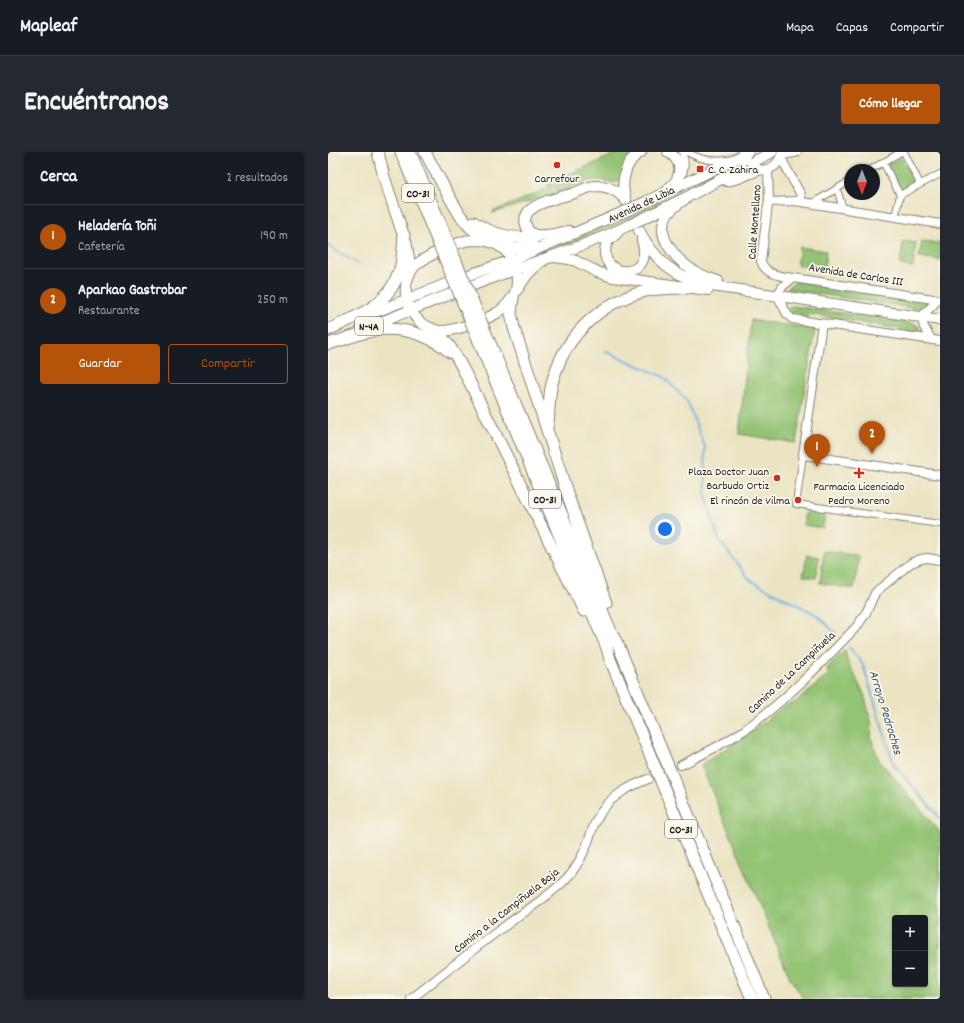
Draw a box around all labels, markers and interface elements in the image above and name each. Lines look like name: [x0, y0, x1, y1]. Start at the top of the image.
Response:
text: Mapleaf: [20, 14, 77, 41]
text: Mapa: [786, 18, 814, 38]
text: Capas: [836, 18, 868, 38]
text: Compartir: [890, 18, 944, 38]
text: Encuéntranos: [24, 84, 169, 124]
button: Cómo llegar: [841, 84, 940, 124]
marker: Carrefour: [552, 160, 562, 170]
place label: C. C. Zahira: [708, 162, 758, 179]
marker: C. C. Zahira: [695, 164, 705, 174]
north arrow: [844, 164, 880, 200]
text: Cerca: [40, 166, 77, 190]
text: 2 resultados: [226, 169, 288, 188]
place label: Carrefour: [535, 171, 580, 188]
street label: Avenida de Libia: [605, 182, 678, 228]
road number: CO-31: [402, 184, 434, 202]
street label: Calle Montellano: [744, 184, 767, 260]
text: Heladería Toñi: [78, 216, 156, 238]
text: 1: [52, 227, 54, 246]
text: 190 m: [260, 227, 288, 246]
text: Cafetería: [78, 238, 125, 257]
street label: Avenida de Carlos III: [807, 260, 904, 291]
text: Aparkao Gastrobar: [78, 280, 187, 302]
text: 2: [50, 291, 56, 310]
text: 250 m: [257, 291, 288, 310]
text: Restaurante: [78, 302, 139, 321]
road number: N-4A: [355, 317, 383, 335]
button: Guardar: [40, 344, 160, 384]
button: Compartir: [168, 344, 288, 384]
pin: 2: [859, 421, 885, 454]
pin: 1: [804, 434, 830, 467]
place label: Plaza Doctor Juan Barbudo Ortiz: [688, 464, 769, 495]
marker: Farmacia Licenciado Pedro Moreno: [854, 468, 864, 478]
marker: Plaza Doctor Juan Barbudo Ortiz: [772, 473, 782, 483]
place label: Farmacia Licenciado Pedro Moreno: [813, 479, 905, 510]
road number: CO-31: [529, 490, 561, 508]
place label: El rincón de Vilma: [710, 493, 790, 510]
marker: El rincón de Vilma: [793, 495, 803, 505]
your location: [655, 519, 675, 539]
street label: Camino de La Campiñuela: [744, 628, 840, 718]
water label: Arroyo Pedroches: [863, 668, 907, 758]
road number: CO-31: [665, 820, 697, 838]
street label: Camino a la Campiñuela Baja: [450, 864, 564, 958]
map controls: [892, 915, 928, 987]
button: +: [892, 915, 928, 951]
button: −: [892, 951, 928, 987]

